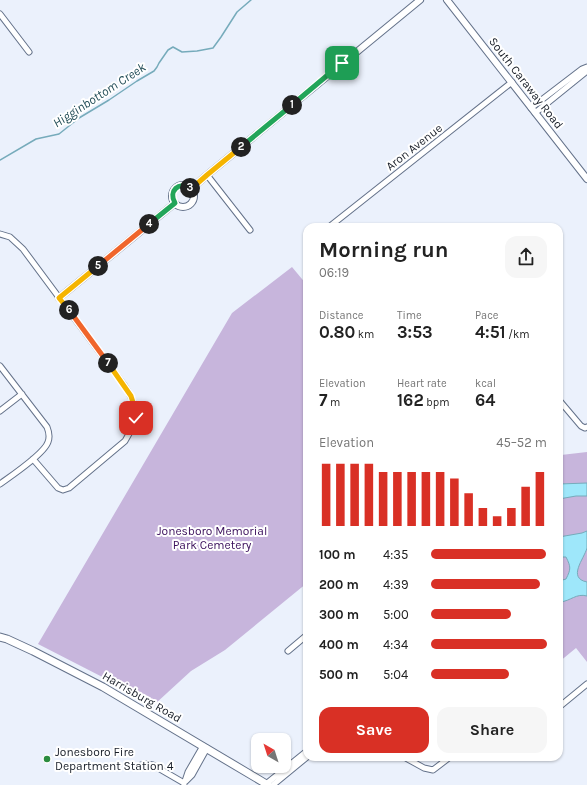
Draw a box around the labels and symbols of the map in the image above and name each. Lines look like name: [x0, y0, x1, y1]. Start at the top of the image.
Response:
street label: South Caraway Road: [486, 35, 566, 131]
pin: [325, 46, 359, 80]
water label: Higginbottom Creek: [50, 59, 148, 131]
pin: 1: [282, 95, 302, 115]
street label: Aron Avenue: [383, 121, 445, 173]
pin: 2: [231, 137, 251, 157]
pin: 3: [180, 178, 200, 198]
pin: 4: [139, 214, 159, 234]
pin: 5: [88, 256, 108, 276]
pin: 6: [59, 300, 79, 320]
pin: 7: [98, 353, 118, 373]
pin: [119, 401, 153, 435]
park label: Jonesboro Memorial Park Cemetery: [157, 524, 267, 552]
street label: Harrisburg Road: [100, 669, 184, 725]
north arrow: [251, 733, 291, 773]
place label: Jonesboro Fire Department Station 4: [55, 745, 174, 773]
marker: Jonesboro Fire Department Station 4: [42, 754, 52, 764]

